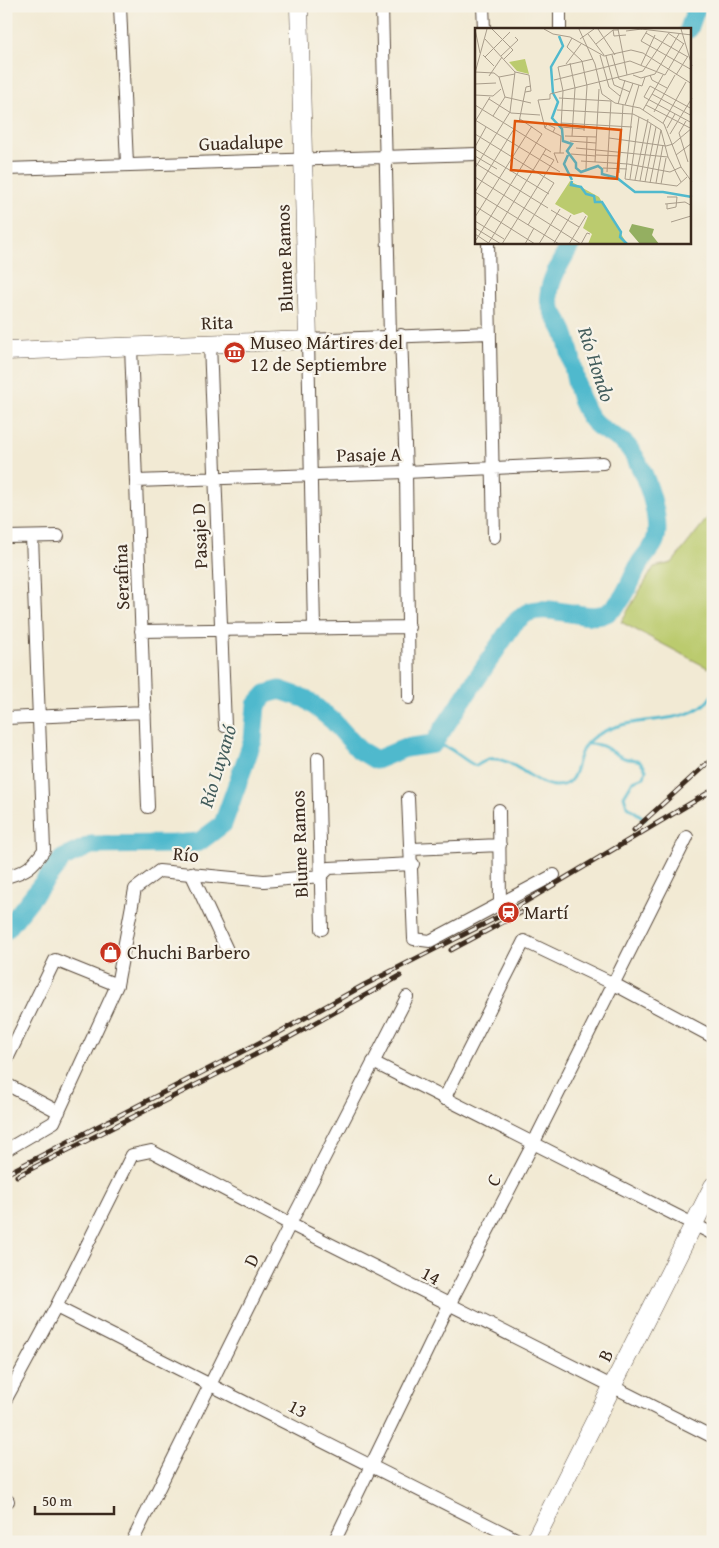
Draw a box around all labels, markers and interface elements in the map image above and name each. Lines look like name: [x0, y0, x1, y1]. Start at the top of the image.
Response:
inset map: [475, 28, 692, 244]
street label: Guadalupe: [198, 127, 284, 157]
street label: Blume Ramos: [268, 204, 300, 312]
street label: Rita: [201, 307, 233, 337]
water label: Río Hondo: [571, 322, 623, 406]
place label: Museo Mártires del 12 de Septiembre: [250, 328, 403, 378]
museum icon: Museo Mártires del 12 de Septiembre: [222, 341, 246, 365]
street label: Pasaje A: [336, 439, 402, 469]
street label: Pasaje D: [184, 503, 214, 569]
street label: Serafina: [106, 544, 136, 610]
water label: Río Luyanó: [190, 721, 243, 812]
street label: Blume Ramos: [283, 790, 315, 898]
street label: Río: [172, 839, 200, 869]
place label: Martí: [524, 898, 569, 926]
station icon: Martí: [496, 900, 520, 924]
place label: Chuchi Barbero: [127, 938, 250, 966]
shop icon: Chuchi Barbero: [99, 940, 123, 964]
street label: C: [478, 1169, 508, 1191]
street label: D: [236, 1249, 266, 1271]
street label: 14: [416, 1258, 446, 1292]
street label: B: [590, 1344, 620, 1366]
street label: 13: [283, 1391, 313, 1425]
scale bar: [35, 1483, 114, 1515]
text: 50 m: [42, 1490, 73, 1511]

